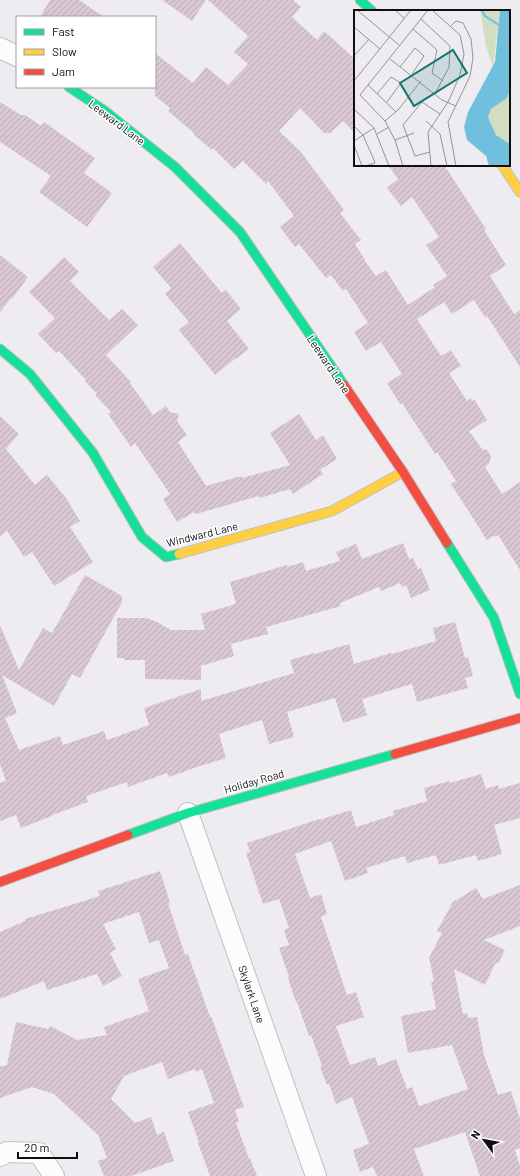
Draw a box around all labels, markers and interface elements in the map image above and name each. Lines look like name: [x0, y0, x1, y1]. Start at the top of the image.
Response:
inset map: [354, 10, 510, 166]
legend: [16, 16, 156, 88]
text: Fast: [52, 24, 75, 38]
text: Slow: [52, 44, 77, 58]
text: Jam: [52, 64, 75, 78]
street label: Leeward Lane: [86, 97, 148, 147]
street label: Leeward Lane: [305, 333, 353, 396]
street label: Windward Lane: [165, 519, 239, 549]
street label: Holiday Road: [223, 766, 285, 796]
street label: Skylark Lane: [236, 963, 268, 1025]
north arrow: [464, 1120, 504, 1160]
text: N: [468, 1128, 483, 1141]
scale bar: [18, 1134, 77, 1160]
text: 20 m: [24, 1140, 50, 1154]

